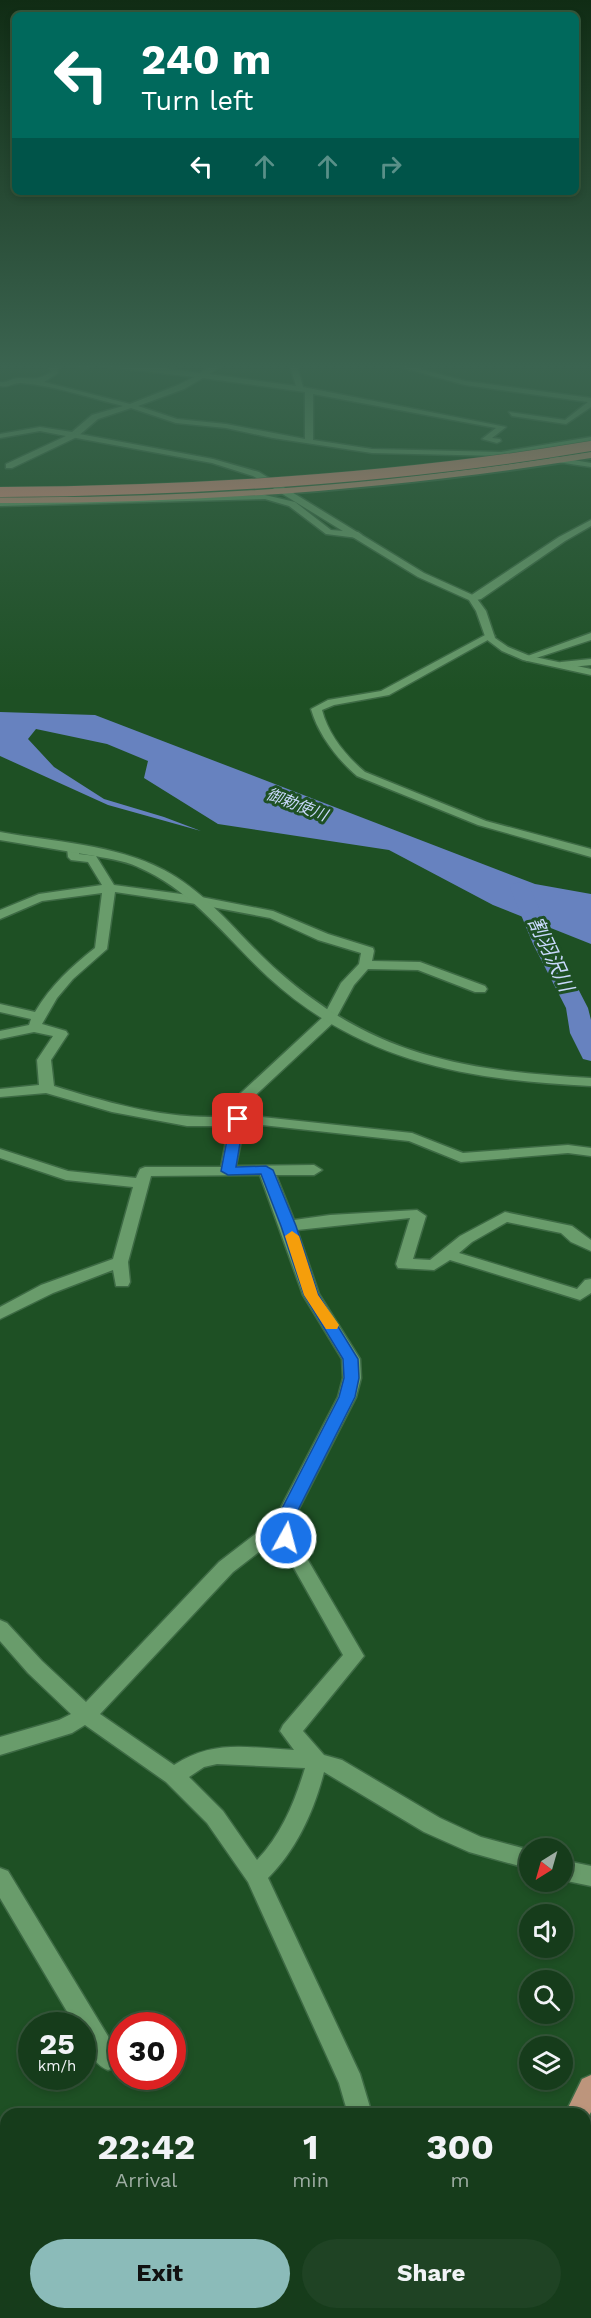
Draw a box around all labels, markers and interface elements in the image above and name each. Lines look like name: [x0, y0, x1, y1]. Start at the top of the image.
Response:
text: 240 m: [141, 35, 271, 84]
icon: left: [42, 36, 120, 114]
text: Turn left: [141, 85, 253, 117]
icon: left: [185, 150, 218, 183]
icon: ahead: [248, 150, 281, 183]
icon: ahead: [311, 150, 344, 183]
icon: right: [374, 150, 407, 183]
water label: 御勅使川: [264, 784, 332, 826]
water label: 割羽沢川: [523, 913, 580, 997]
pin: [212, 1093, 263, 1144]
icon: arrive: [221, 1102, 254, 1135]
position arrow: [254, 1506, 318, 1570]
north arrow: [519, 1838, 573, 1892]
map controls: [519, 1838, 573, 2090]
button: sound: [519, 1904, 573, 1958]
button: search: [519, 1970, 573, 2024]
speed limit sign: 30: [108, 2012, 186, 2090]
text: 25: [39, 2026, 75, 2061]
button: layers: [519, 2036, 573, 2090]
text: km/h: [38, 2057, 76, 2075]
text: 22:42: [97, 2126, 195, 2168]
text: 1: [303, 2126, 318, 2168]
text: 300: [426, 2126, 494, 2168]
text: Arrival: [115, 2168, 177, 2192]
text: min: [292, 2168, 329, 2192]
text: m: [451, 2168, 470, 2192]
button: Exit: [30, 2239, 290, 2308]
button: Share: [302, 2239, 561, 2308]

